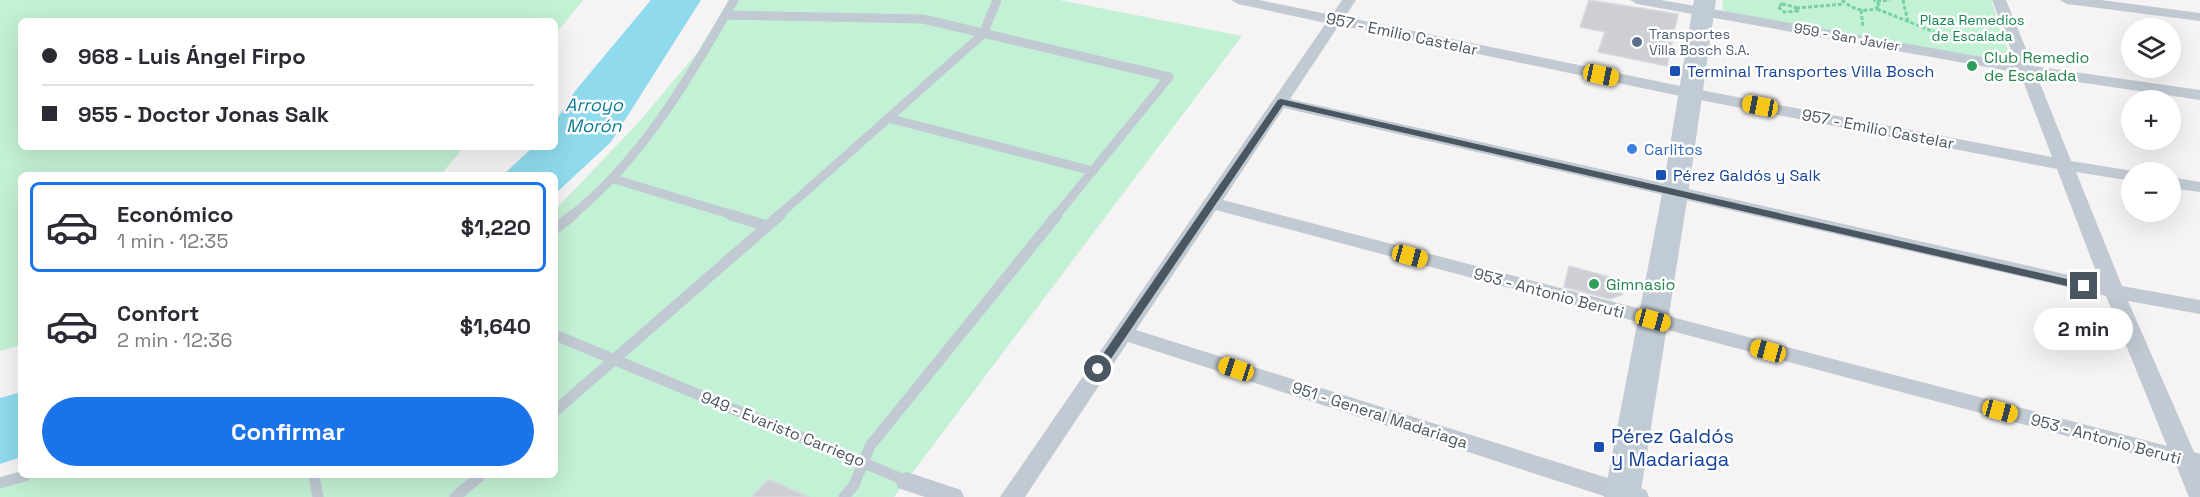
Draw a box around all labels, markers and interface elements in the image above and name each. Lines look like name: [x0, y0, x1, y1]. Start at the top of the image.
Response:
street label: 957 - Emilio Castelar: [1324, 8, 1480, 60]
park label: Plaza Remedios de Escalada: [1920, 11, 2024, 45]
map controls: [2121, 18, 2181, 222]
button: layers: [2121, 18, 2181, 78]
street label: 959 - San Javier: [1793, 19, 1901, 55]
place label: Transportes Villa Bosch S.A.: [1649, 25, 1750, 59]
marker: Transportes Villa Bosch S.A.: [1630, 35, 1644, 49]
text: 968 - Luis Ángel Firpo: [78, 42, 306, 70]
place label: Club Remedio de Escalada: [1984, 47, 2089, 86]
marker: Club Remedio de Escalada: [1965, 59, 1979, 73]
place label: Terminal Transportes Villa Bosch: [1687, 61, 1934, 82]
car: [1582, 62, 1620, 88]
marker: Terminal Transportes Villa Bosch: [1668, 64, 1682, 78]
button: +: [2121, 90, 2181, 150]
water label: Arroyo Morón: [565, 93, 624, 137]
car: [1741, 94, 1779, 118]
text: 955 - Doctor Jonas Salk: [78, 100, 329, 128]
street label: 957 - Emilio Castelar: [1800, 104, 1956, 154]
place label: Carlitos: [1644, 139, 1703, 160]
marker: Carlitos: [1625, 142, 1639, 156]
button: −: [2121, 162, 2181, 222]
place label: Pérez Galdós y Salk: [1673, 165, 1821, 186]
marker: Pérez Galdós y Salk: [1654, 168, 1668, 182]
icon: car: [45, 200, 99, 254]
text: Económico: [117, 200, 234, 228]
text: $1,220: [461, 213, 531, 241]
text: 1 min · 12:35: [117, 228, 228, 254]
car: [1390, 243, 1430, 269]
street label: 953 - Antonio Beruti: [1471, 263, 1627, 323]
route end: [2070, 272, 2097, 299]
place label: Gimnasio: [1606, 274, 1675, 295]
marker: Gimnasio: [1587, 277, 1601, 291]
icon: car: [45, 299, 99, 353]
text: Confort: [117, 299, 199, 327]
car: [1633, 307, 1673, 333]
callout: 2 min: [2034, 307, 2134, 349]
text: $1,640: [460, 312, 531, 340]
text: 2 min: [2058, 316, 2109, 342]
text: 2 min · 12:36: [117, 327, 232, 353]
car: [1748, 338, 1788, 364]
route start: [1084, 355, 1111, 382]
car: [1216, 355, 1256, 383]
street label: 951 - General Madariaga: [1290, 377, 1470, 453]
street label: 949 - Evaristo Carriego: [698, 386, 868, 472]
button: Confirmar: [42, 397, 534, 466]
car: [1980, 398, 2020, 424]
street label: 953 - Antonio Beruti: [2028, 409, 2184, 469]
place label: Pérez Galdós y Madariaga: [1611, 423, 1734, 472]
marker: Pérez Galdós y Madariaga: [1592, 440, 1606, 454]

